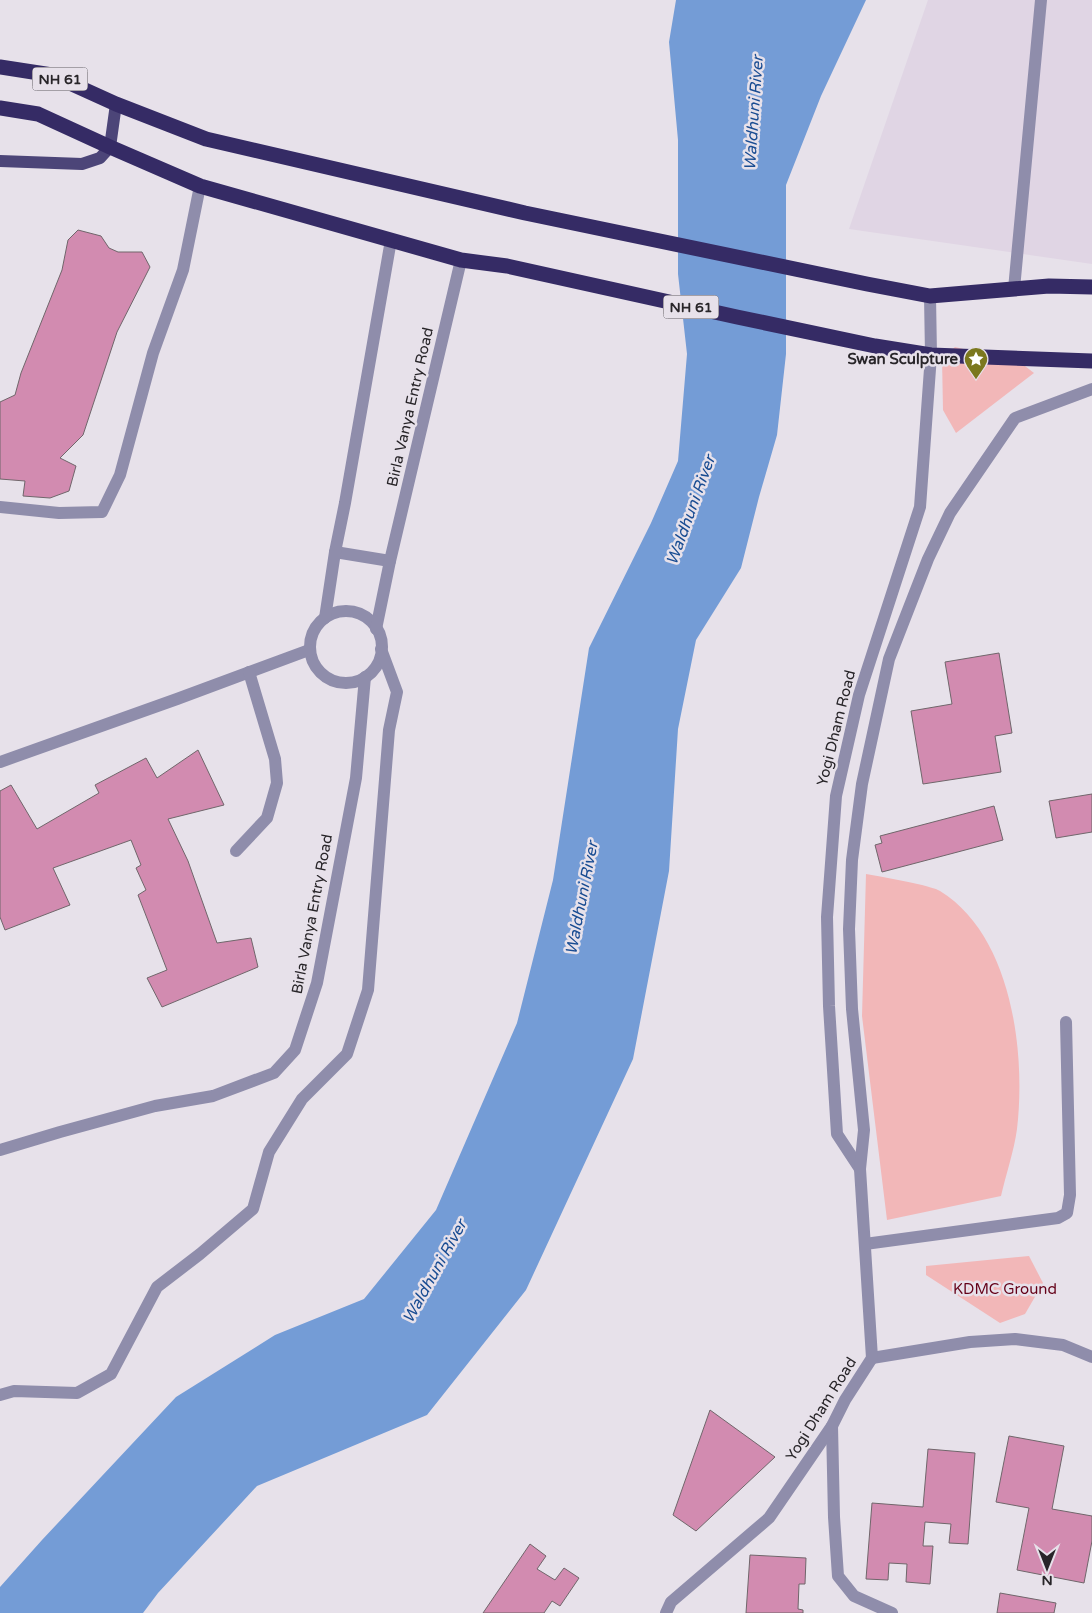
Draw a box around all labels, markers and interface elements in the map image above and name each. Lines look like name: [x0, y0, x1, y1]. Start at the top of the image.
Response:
water label: Waldhuni River: [740, 53, 768, 171]
road number: NH 61: [32, 68, 88, 90]
road number: NH 61: [664, 296, 718, 318]
street label: Birla Vanya Entry Road: [383, 326, 437, 488]
place icon: Swan Sculpture: [963, 346, 989, 380]
place label: Swan Sculpture: [848, 350, 959, 369]
water label: Waldhuni River: [662, 451, 721, 568]
street label: Yogi Dham Road: [813, 668, 859, 788]
street label: Birla Vanya Entry Road: [288, 832, 336, 996]
water label: Waldhuni River: [561, 838, 603, 956]
water label: Waldhuni River: [398, 1215, 472, 1327]
park label: KDMC Ground: [953, 1280, 1057, 1298]
street label: Yogi Dham Road: [782, 1354, 860, 1464]
north arrow: [1022, 1543, 1072, 1593]
text: N: [1041, 1572, 1053, 1589]

